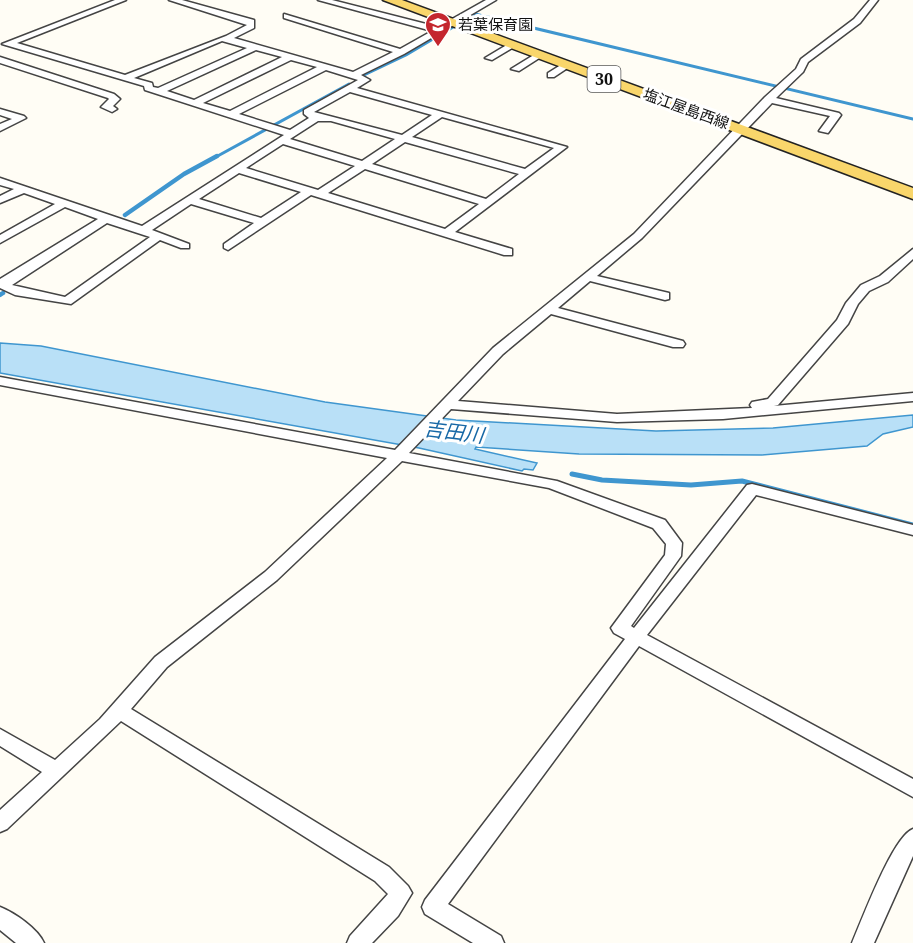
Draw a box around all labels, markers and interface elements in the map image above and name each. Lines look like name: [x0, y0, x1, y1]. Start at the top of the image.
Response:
school or university icon: 若葉保育園: [423, 10, 453, 48]
place label: 若葉保育園: [458, 14, 533, 34]
road number: 30: [588, 66, 620, 92]
street label: 塩江屋島西線: [641, 83, 732, 133]
water label: 吉田川: [423, 414, 487, 449]

